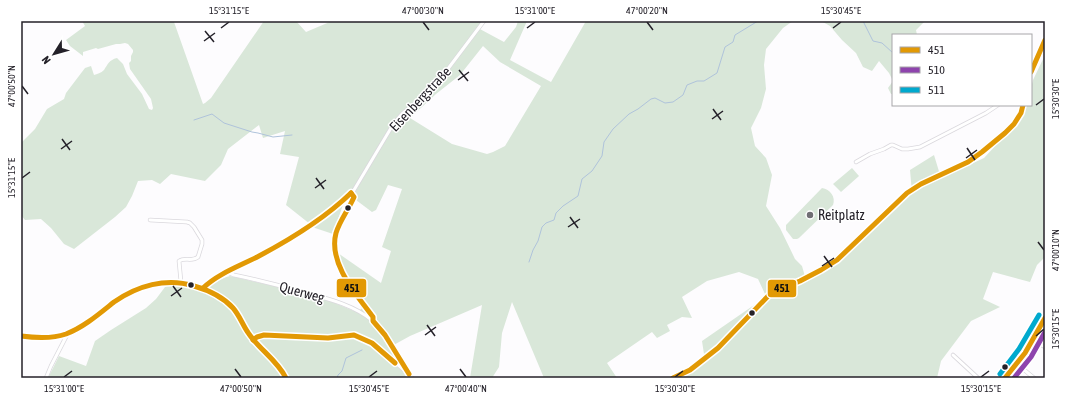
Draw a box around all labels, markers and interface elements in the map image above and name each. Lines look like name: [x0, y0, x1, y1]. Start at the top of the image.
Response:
text: 15°31'15"E: [209, 5, 250, 16]
text: 47°00'30"N: [402, 5, 444, 16]
text: 15°31'00"E: [515, 5, 556, 16]
text: 47°00'20"N: [626, 5, 668, 16]
text: 15°30'45"E: [821, 5, 862, 16]
north arrow: [34, 34, 74, 74]
legend: [892, 34, 1032, 106]
text: 451: [928, 43, 945, 57]
text: N: [39, 54, 53, 66]
street label: Eisenbergstraße: [386, 63, 454, 135]
text: 510: [928, 63, 945, 77]
text: 47°00'50"N: [6, 65, 17, 107]
text: 15°30'30"E: [1050, 78, 1061, 119]
text: 511: [928, 83, 945, 97]
text: 15°31'15"E: [6, 157, 17, 198]
unlabelled marker: [343, 203, 353, 213]
place label: Reitplatz: [818, 207, 865, 223]
marker: Reitplatz: [805, 210, 815, 220]
text: 47°00'10"N: [1050, 229, 1061, 271]
street label: Querweg: [278, 278, 326, 306]
line badge: 451: [336, 278, 367, 298]
line badge: 451: [767, 279, 797, 298]
unlabelled marker: [186, 280, 196, 290]
text: 451: [343, 282, 360, 294]
text: 451: [773, 282, 790, 294]
unlabelled marker: [747, 308, 757, 318]
text: 15°30'15"E: [1050, 308, 1061, 349]
unlabelled marker: [1000, 362, 1010, 372]
text: 15°31'00"E: [44, 383, 85, 394]
text: 47°00'50"N: [220, 383, 262, 394]
text: 15°30'45"E: [349, 383, 390, 394]
text: 47°00'40"N: [445, 383, 487, 394]
text: 15°30'30"E: [655, 383, 696, 394]
text: 15°30'15"E: [961, 383, 1002, 394]

